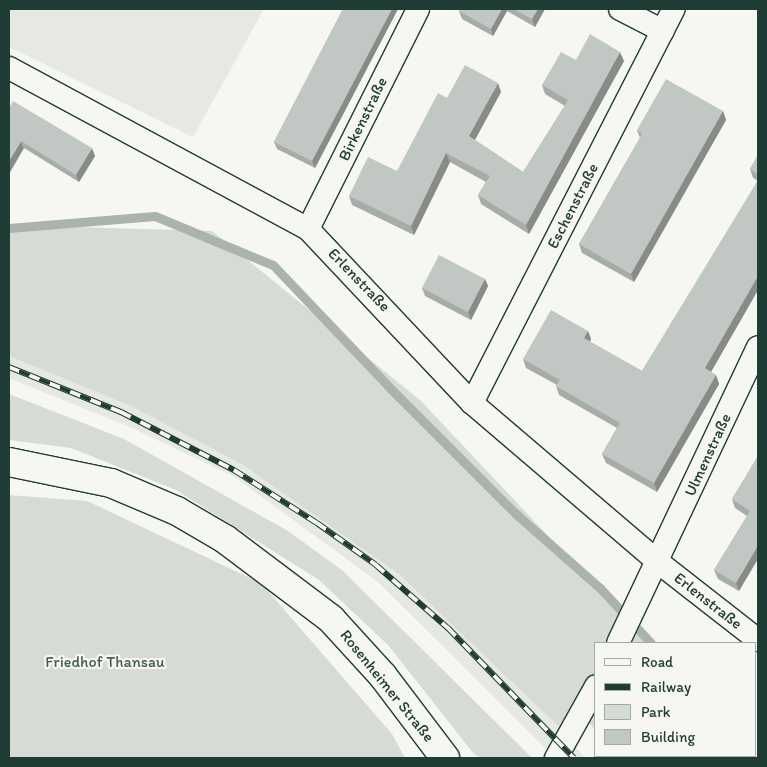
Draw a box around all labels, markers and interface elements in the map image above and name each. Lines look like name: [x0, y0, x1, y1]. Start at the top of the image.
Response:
street label: Birkenstraße: [334, 74, 392, 164]
street label: Eschenstraße: [543, 160, 603, 252]
street label: Erlenstraße: [324, 244, 394, 316]
street label: Ulmenstraße: [680, 410, 736, 500]
street label: Erlenstraße: [670, 568, 746, 634]
street label: Rosenheimer Straße: [336, 626, 438, 746]
legend: [594, 642, 757, 757]
park label: Friedhof Thansau: [45, 652, 165, 672]
text: Road: [641, 653, 673, 671]
text: Railway: [641, 678, 691, 696]
text: Park: [641, 703, 671, 721]
text: Building: [641, 728, 695, 746]

